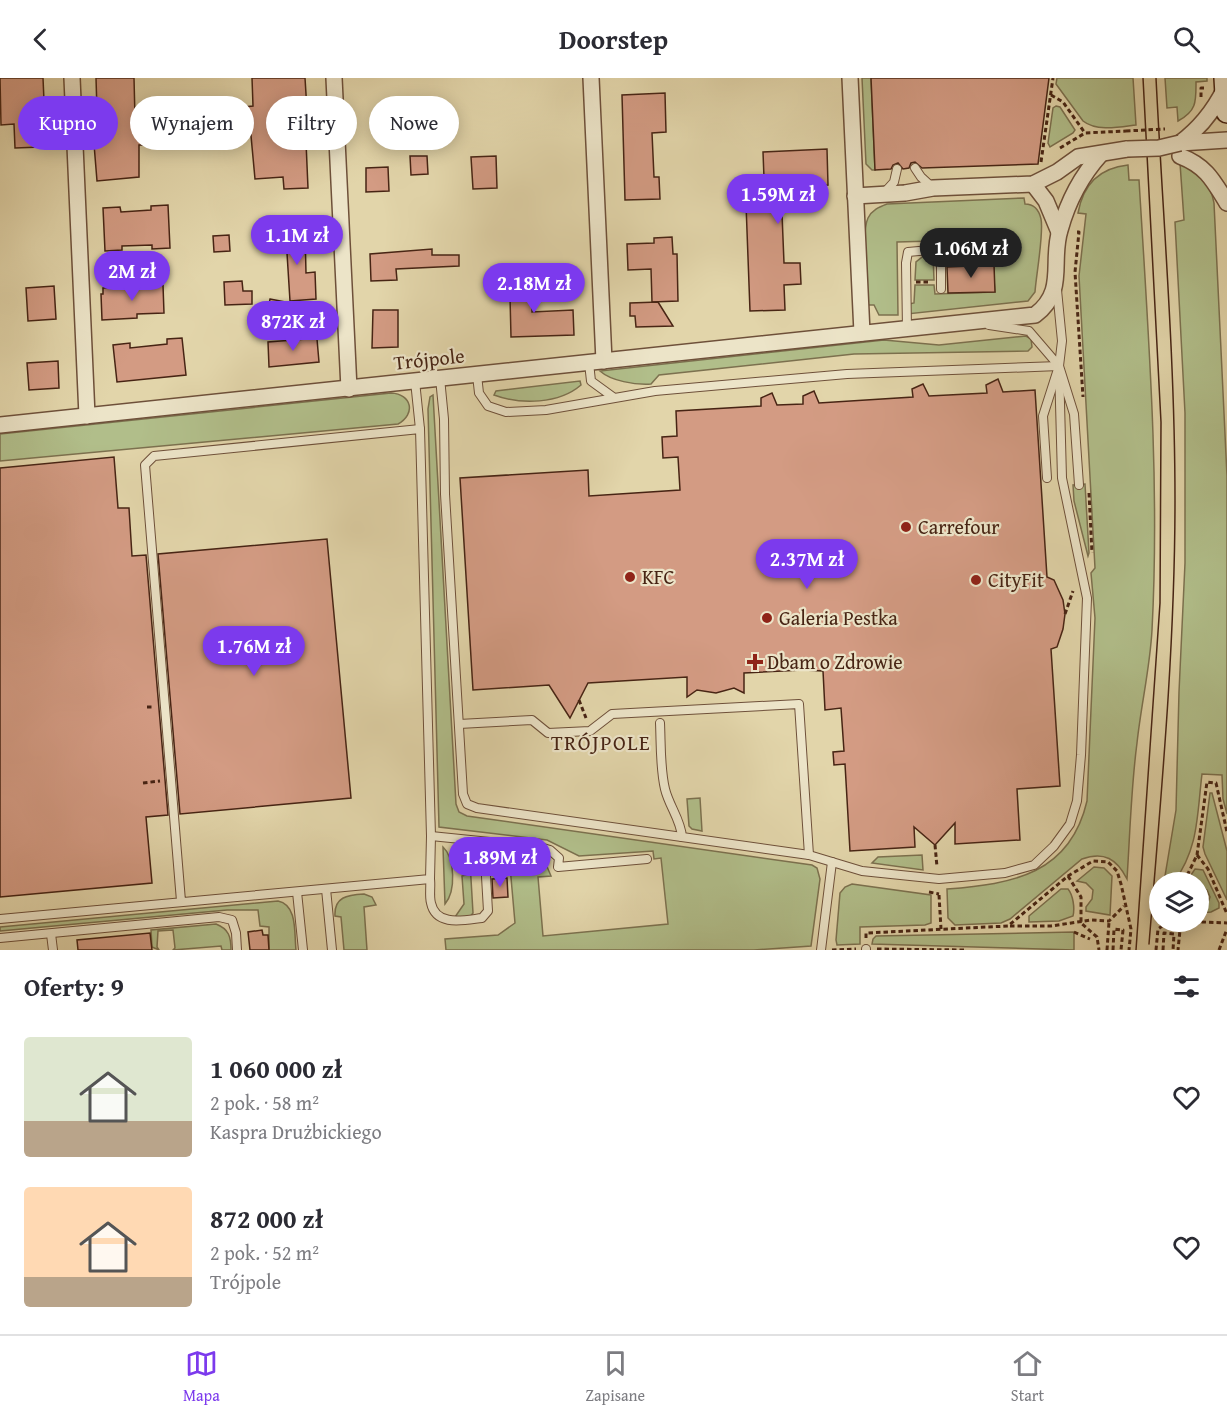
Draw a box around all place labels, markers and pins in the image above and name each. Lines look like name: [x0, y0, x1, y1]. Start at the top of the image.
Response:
pin: 1.59M zł: [716, 174, 840, 225]
pin: 1.1M zł: [242, 215, 352, 266]
pin: 1.06M zł: [909, 228, 1033, 279]
pin: 2M zł: [90, 251, 174, 302]
pin: 2.18M zł: [472, 263, 596, 314]
pin: 872K zł: [238, 301, 348, 352]
place label: Carrefour: [918, 512, 1000, 541]
marker: Carrefour: [899, 520, 913, 534]
pin: 2.37M zł: [745, 539, 869, 590]
place label: KFC: [642, 562, 675, 591]
place label: CityFit: [988, 565, 1044, 594]
marker: KFC: [623, 570, 637, 584]
marker: CityFit: [969, 573, 983, 587]
place label: Galeria Pestka: [779, 603, 898, 632]
marker: Galeria Pestka: [760, 611, 774, 625]
pin: 1.76M zł: [192, 626, 316, 677]
place label: Dbam o Zdrowie: [767, 647, 903, 676]
marker: Dbam o Zdrowie: [748, 655, 762, 669]
pin: 1.89M zł: [438, 837, 562, 888]

